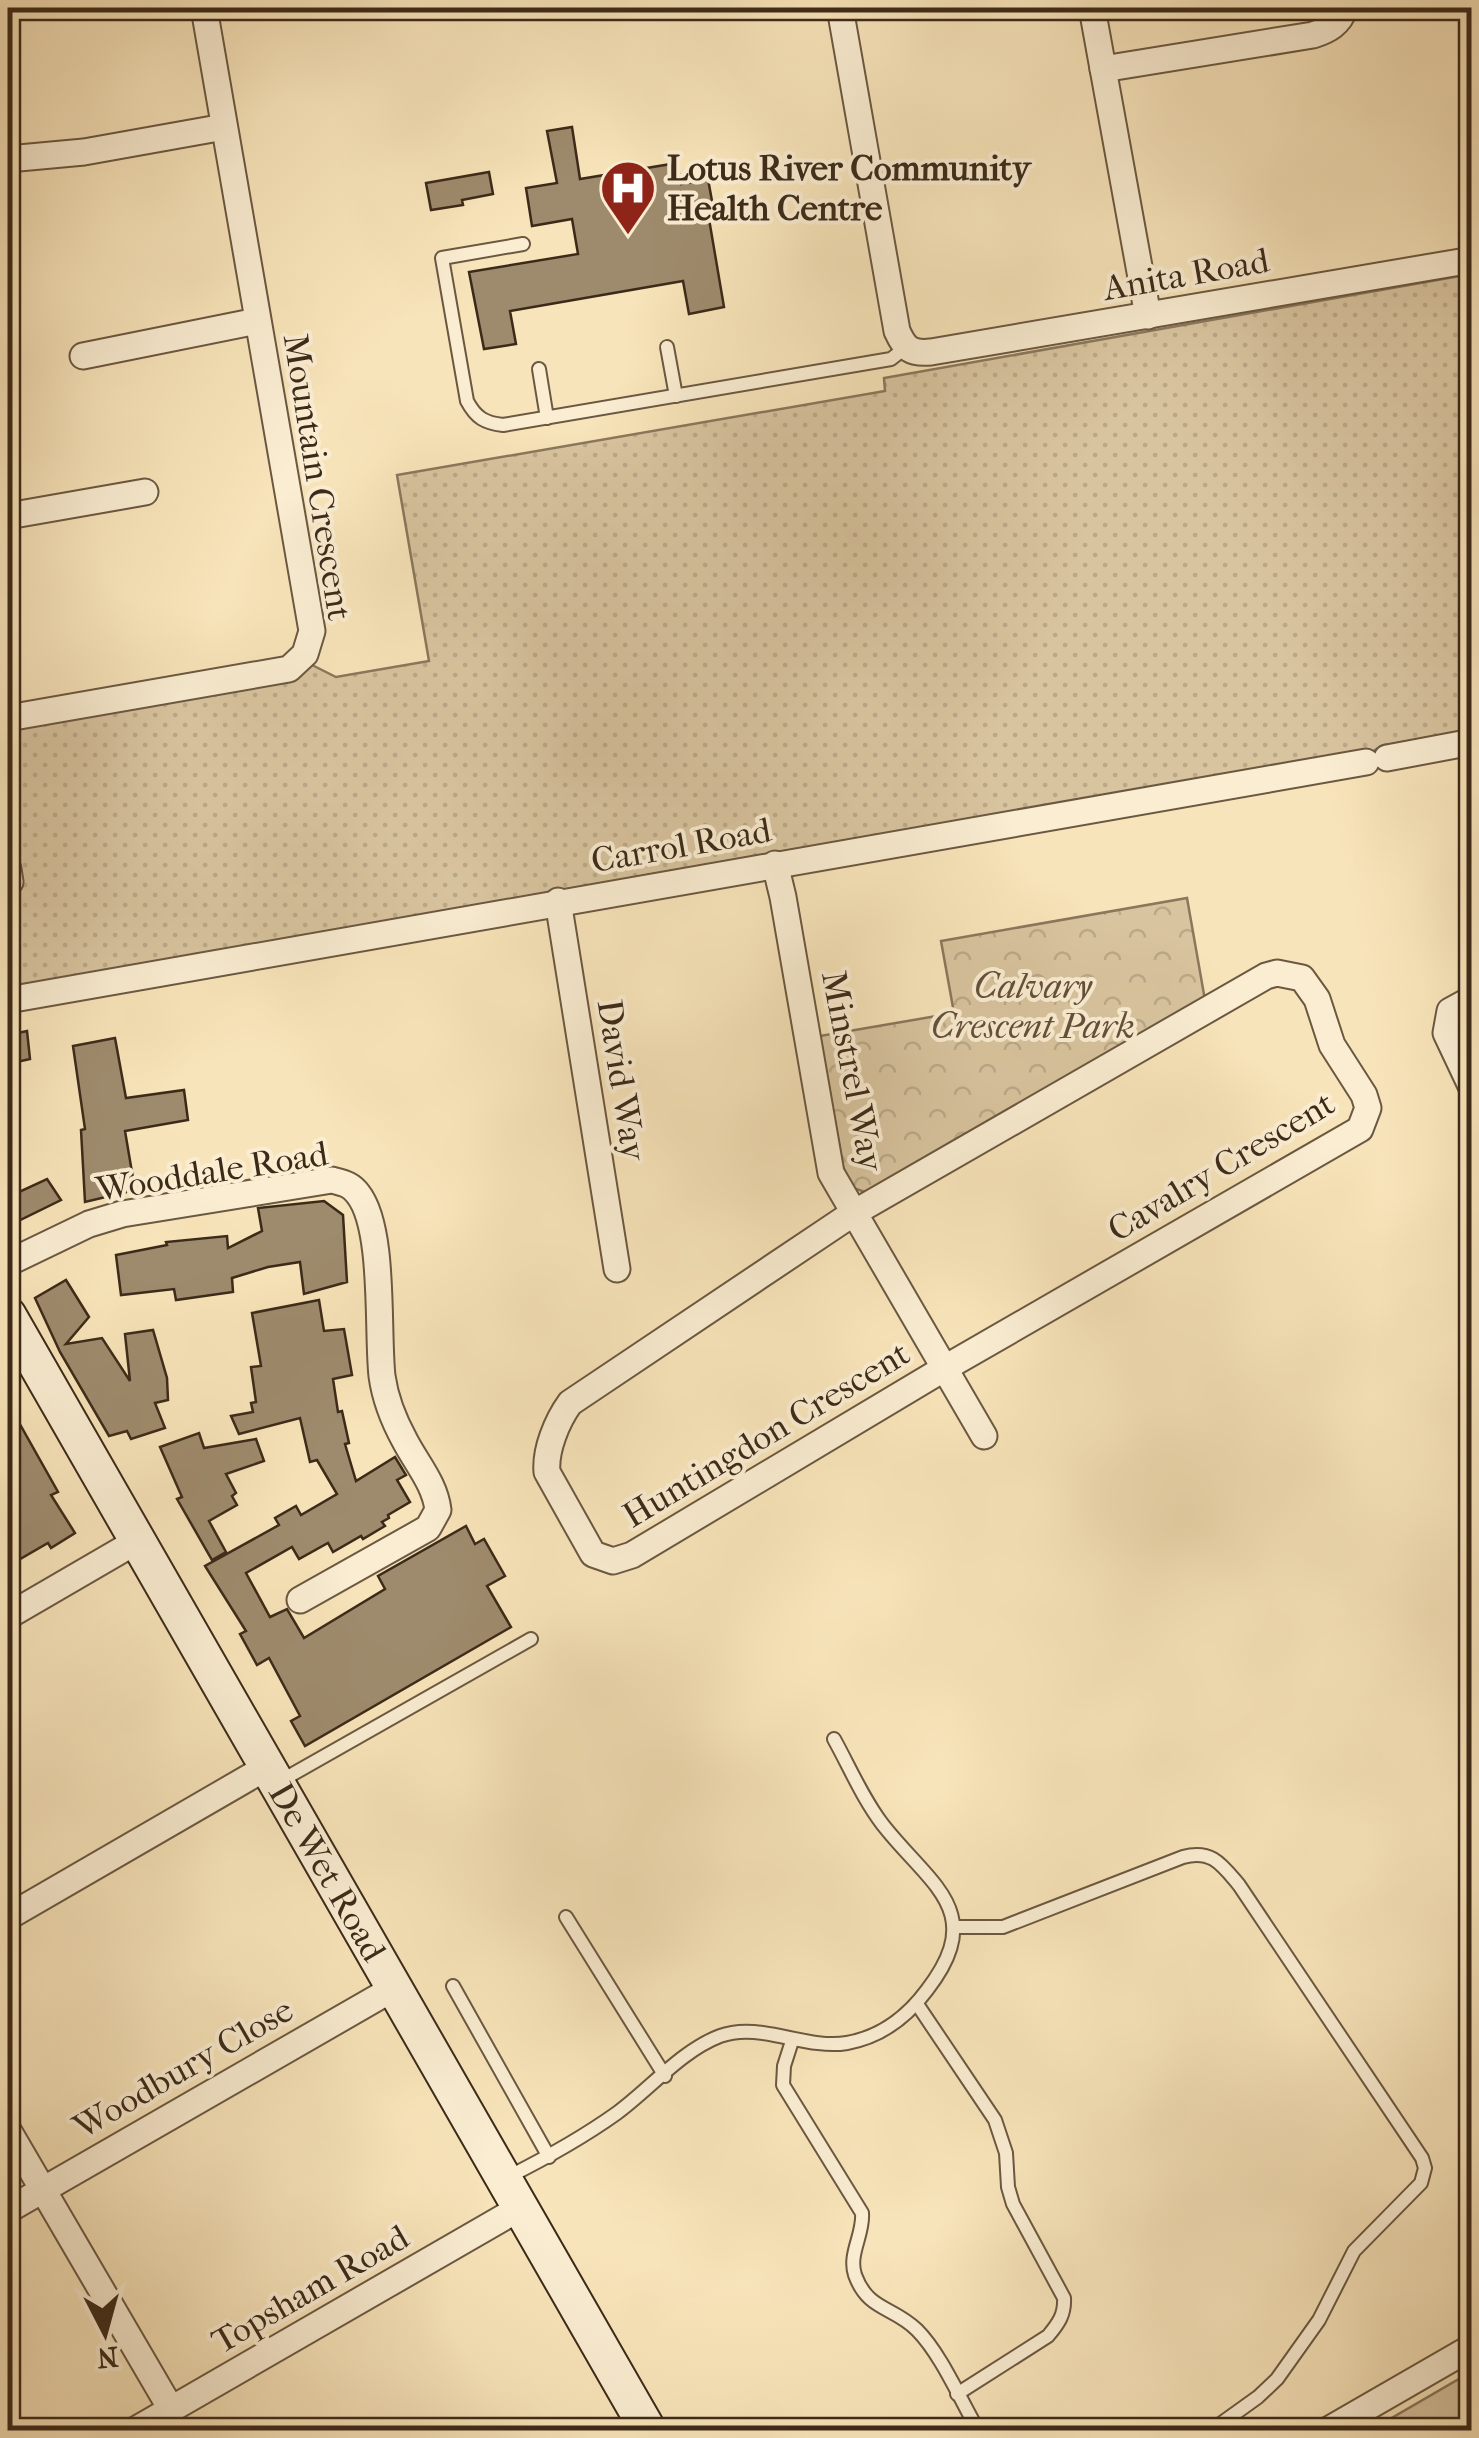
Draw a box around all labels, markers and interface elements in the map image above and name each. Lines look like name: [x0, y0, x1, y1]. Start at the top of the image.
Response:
place label: Lotus River Community Health Centre: [667, 148, 1033, 229]
hospital icon: Lotus River Community Health Centre: [598, 158, 658, 237]
street label: Anita Road: [1098, 240, 1273, 310]
street label: Mountain Crescent: [275, 331, 360, 624]
street label: Carrol Road: [588, 809, 775, 881]
park label: Calvary Crescent Park: [931, 966, 1135, 1047]
street label: Minstrel Way: [813, 967, 892, 1176]
street label: David Way: [589, 997, 655, 1165]
street label: Cavalry Crescent: [1101, 1082, 1342, 1250]
street label: Wooddale Road: [92, 1133, 332, 1210]
street label: Huntingdon Crescent: [616, 1332, 917, 1536]
street label: De Wet Road: [260, 1776, 395, 1969]
street label: Woodbury Close: [65, 1989, 300, 2148]
street label: Topsham Road: [205, 2216, 417, 2362]
north arrow: [55, 2283, 155, 2383]
text: N: [95, 2340, 120, 2375]

